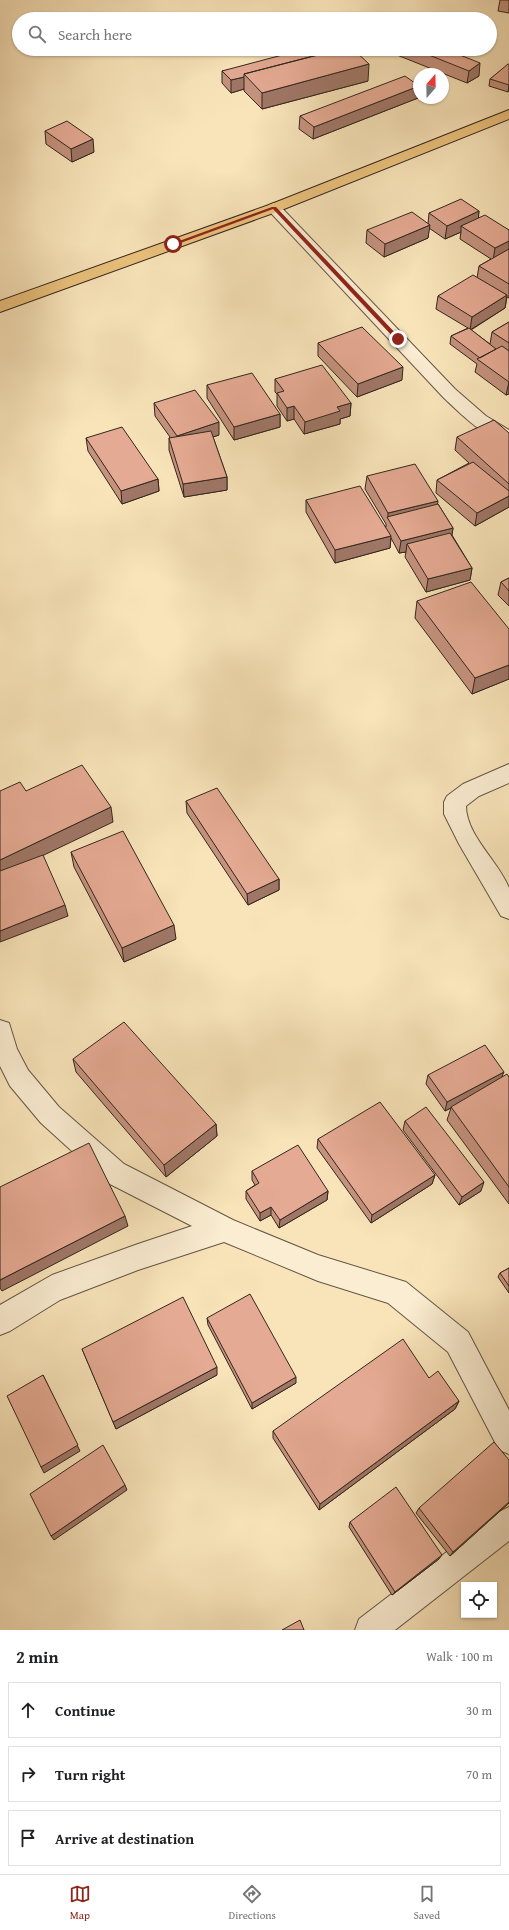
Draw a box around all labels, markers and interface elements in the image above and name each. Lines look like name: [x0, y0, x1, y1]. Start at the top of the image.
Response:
search box: [12, 12, 497, 56]
icon: search: [26, 23, 48, 45]
text: Search here: [58, 24, 132, 45]
north arrow: [413, 68, 449, 104]
route start: [164, 235, 182, 253]
route end: [389, 330, 407, 348]
map controls: [461, 1582, 497, 1618]
button: locate: [461, 1582, 497, 1618]
text: 2 min: [16, 1644, 58, 1669]
text: Walk · 100 m: [426, 1647, 493, 1666]
icon: ahead: [17, 1699, 39, 1721]
text: Continue: [55, 1700, 116, 1721]
text: 30 m: [466, 1701, 492, 1720]
icon: right: [17, 1763, 39, 1785]
text: Turn right: [55, 1764, 126, 1785]
text: 70 m: [466, 1765, 492, 1784]
icon: arrive: [17, 1827, 39, 1849]
text: Arrive at destination: [55, 1828, 194, 1849]
tab: Map: [69, 1883, 91, 1923]
tab: Directions: [229, 1883, 276, 1923]
tab: Saved: [413, 1883, 440, 1923]

